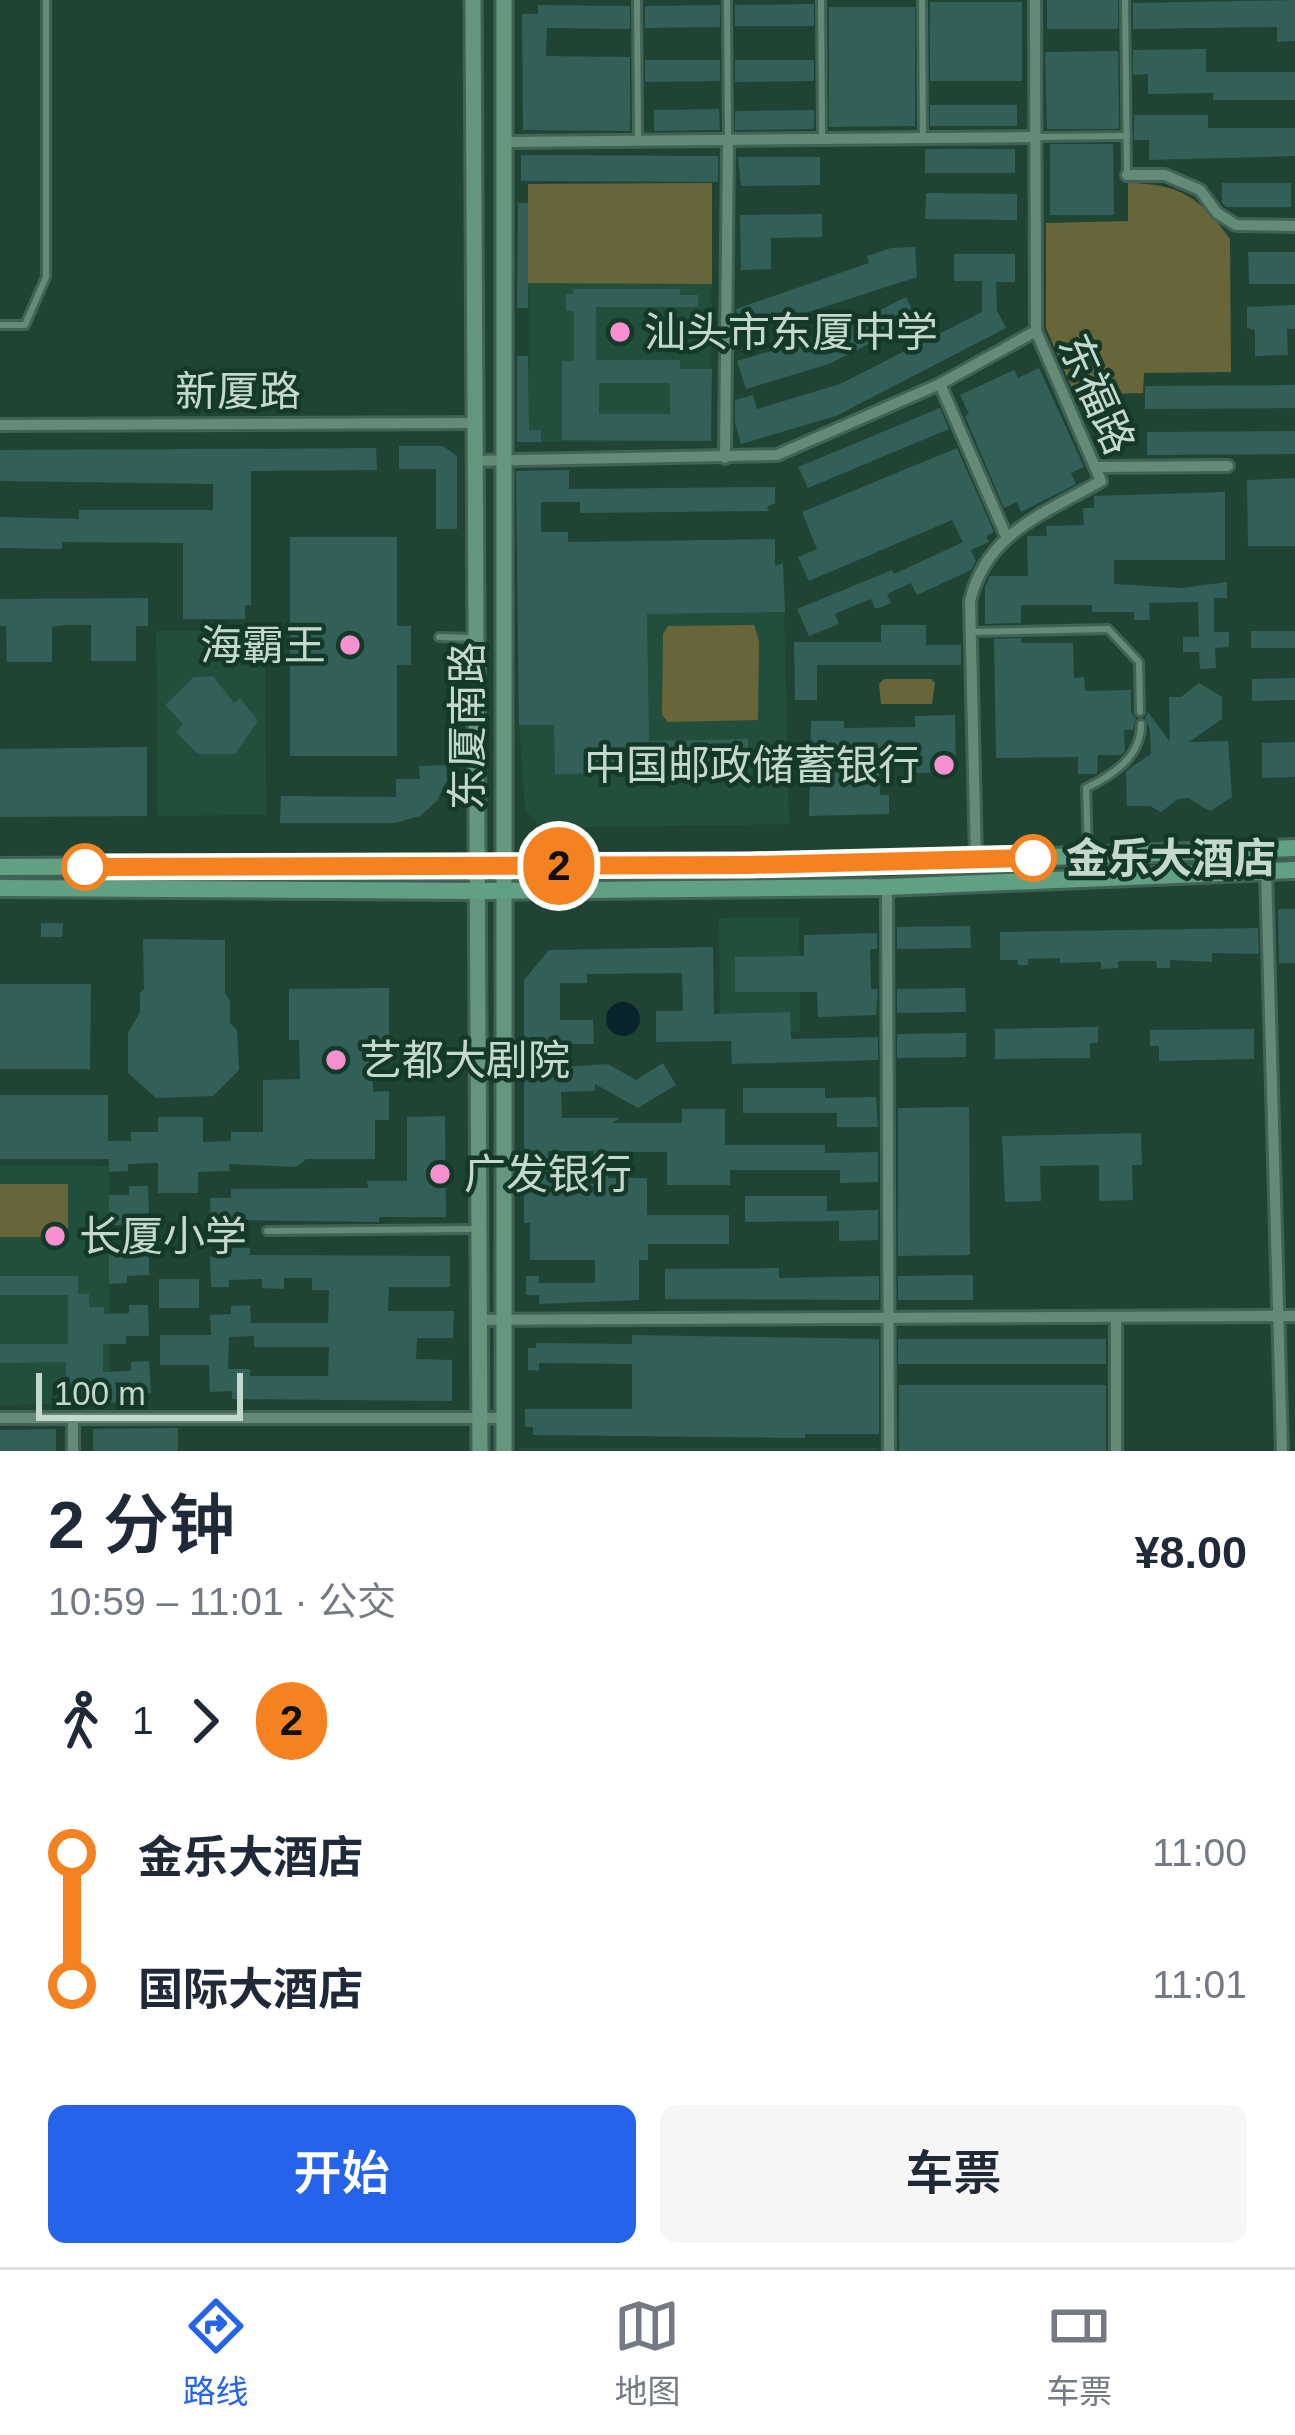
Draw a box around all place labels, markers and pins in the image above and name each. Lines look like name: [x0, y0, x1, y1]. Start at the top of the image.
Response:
place label: 汕头市东厦中学: [644, 309, 938, 356]
marker: 汕头市东厦中学: [607, 319, 633, 345]
place label: 海霸王: [200, 622, 326, 669]
marker: 海霸王: [337, 632, 363, 658]
place label: 中国邮政储蓄银行: [584, 742, 920, 789]
marker: 中国邮政储蓄银行: [931, 752, 957, 778]
place label: 金乐大酒店: [1066, 835, 1276, 882]
marker: 金乐大酒店: [1011, 836, 1055, 880]
unlabelled marker: [63, 845, 107, 889]
place label: 艺都大剧院: [360, 1037, 570, 1084]
marker: 艺都大剧院: [323, 1047, 349, 1073]
place label: 广发银行: [464, 1151, 632, 1198]
marker: 广发银行: [427, 1161, 453, 1187]
place label: 长厦小学: [79, 1213, 247, 1260]
marker: 长厦小学: [42, 1223, 68, 1249]

